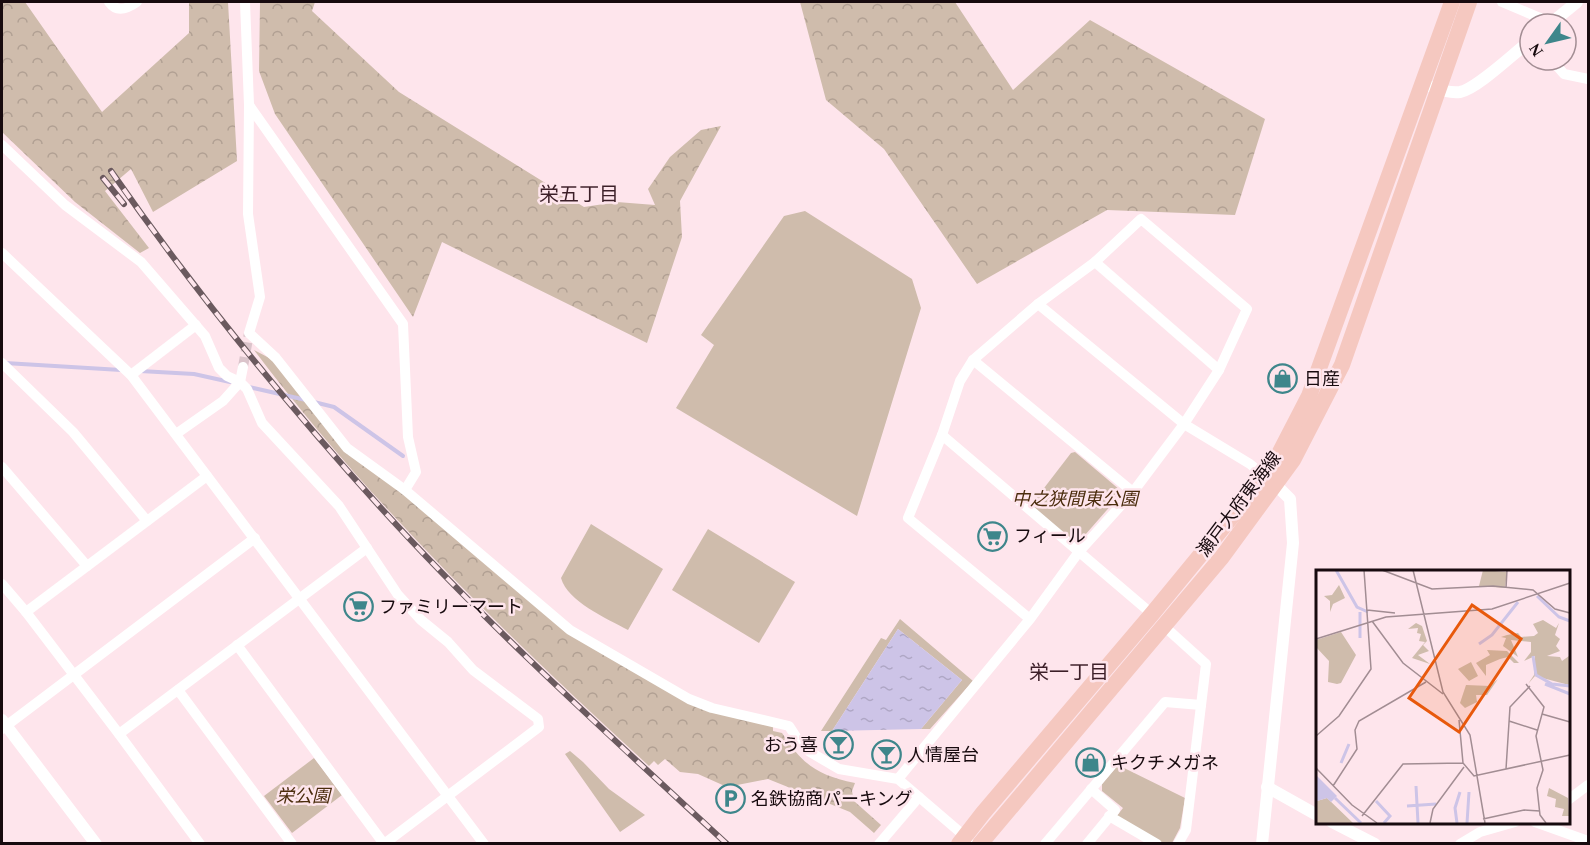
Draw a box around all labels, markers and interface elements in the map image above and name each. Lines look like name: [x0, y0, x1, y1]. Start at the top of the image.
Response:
north arrow: [1518, 12, 1578, 72]
text: N: [1525, 40, 1546, 60]
district label: 栄五丁目: [539, 183, 619, 205]
shop icon: 日産: [1267, 363, 1299, 395]
place label: 日産: [1304, 369, 1340, 389]
street label: 瀬戸大府東海線: [1193, 448, 1285, 560]
park label: 中之狭間東公園: [1012, 489, 1141, 509]
supermarket icon: フィール: [977, 520, 1009, 552]
place label: フィール: [1014, 526, 1086, 546]
inset map: [1316, 570, 1569, 824]
supermarket icon: ファミリーマート: [342, 591, 374, 623]
place label: ファミリーマート: [379, 597, 523, 617]
district label: 栄一丁目: [1029, 661, 1109, 683]
bar icon: おう喜: [823, 729, 855, 761]
place label: おう喜: [764, 735, 818, 755]
bar icon: 人情屋台: [870, 739, 902, 771]
place label: 人情屋台: [907, 745, 979, 765]
shop icon: キクチメガネ: [1074, 747, 1106, 779]
place label: キクチメガネ: [1111, 753, 1219, 773]
parking icon: 名鉄協商パーキング: [714, 783, 746, 815]
park label: 栄公園: [276, 786, 333, 806]
place label: 名鉄協商パーキング: [751, 789, 912, 809]

